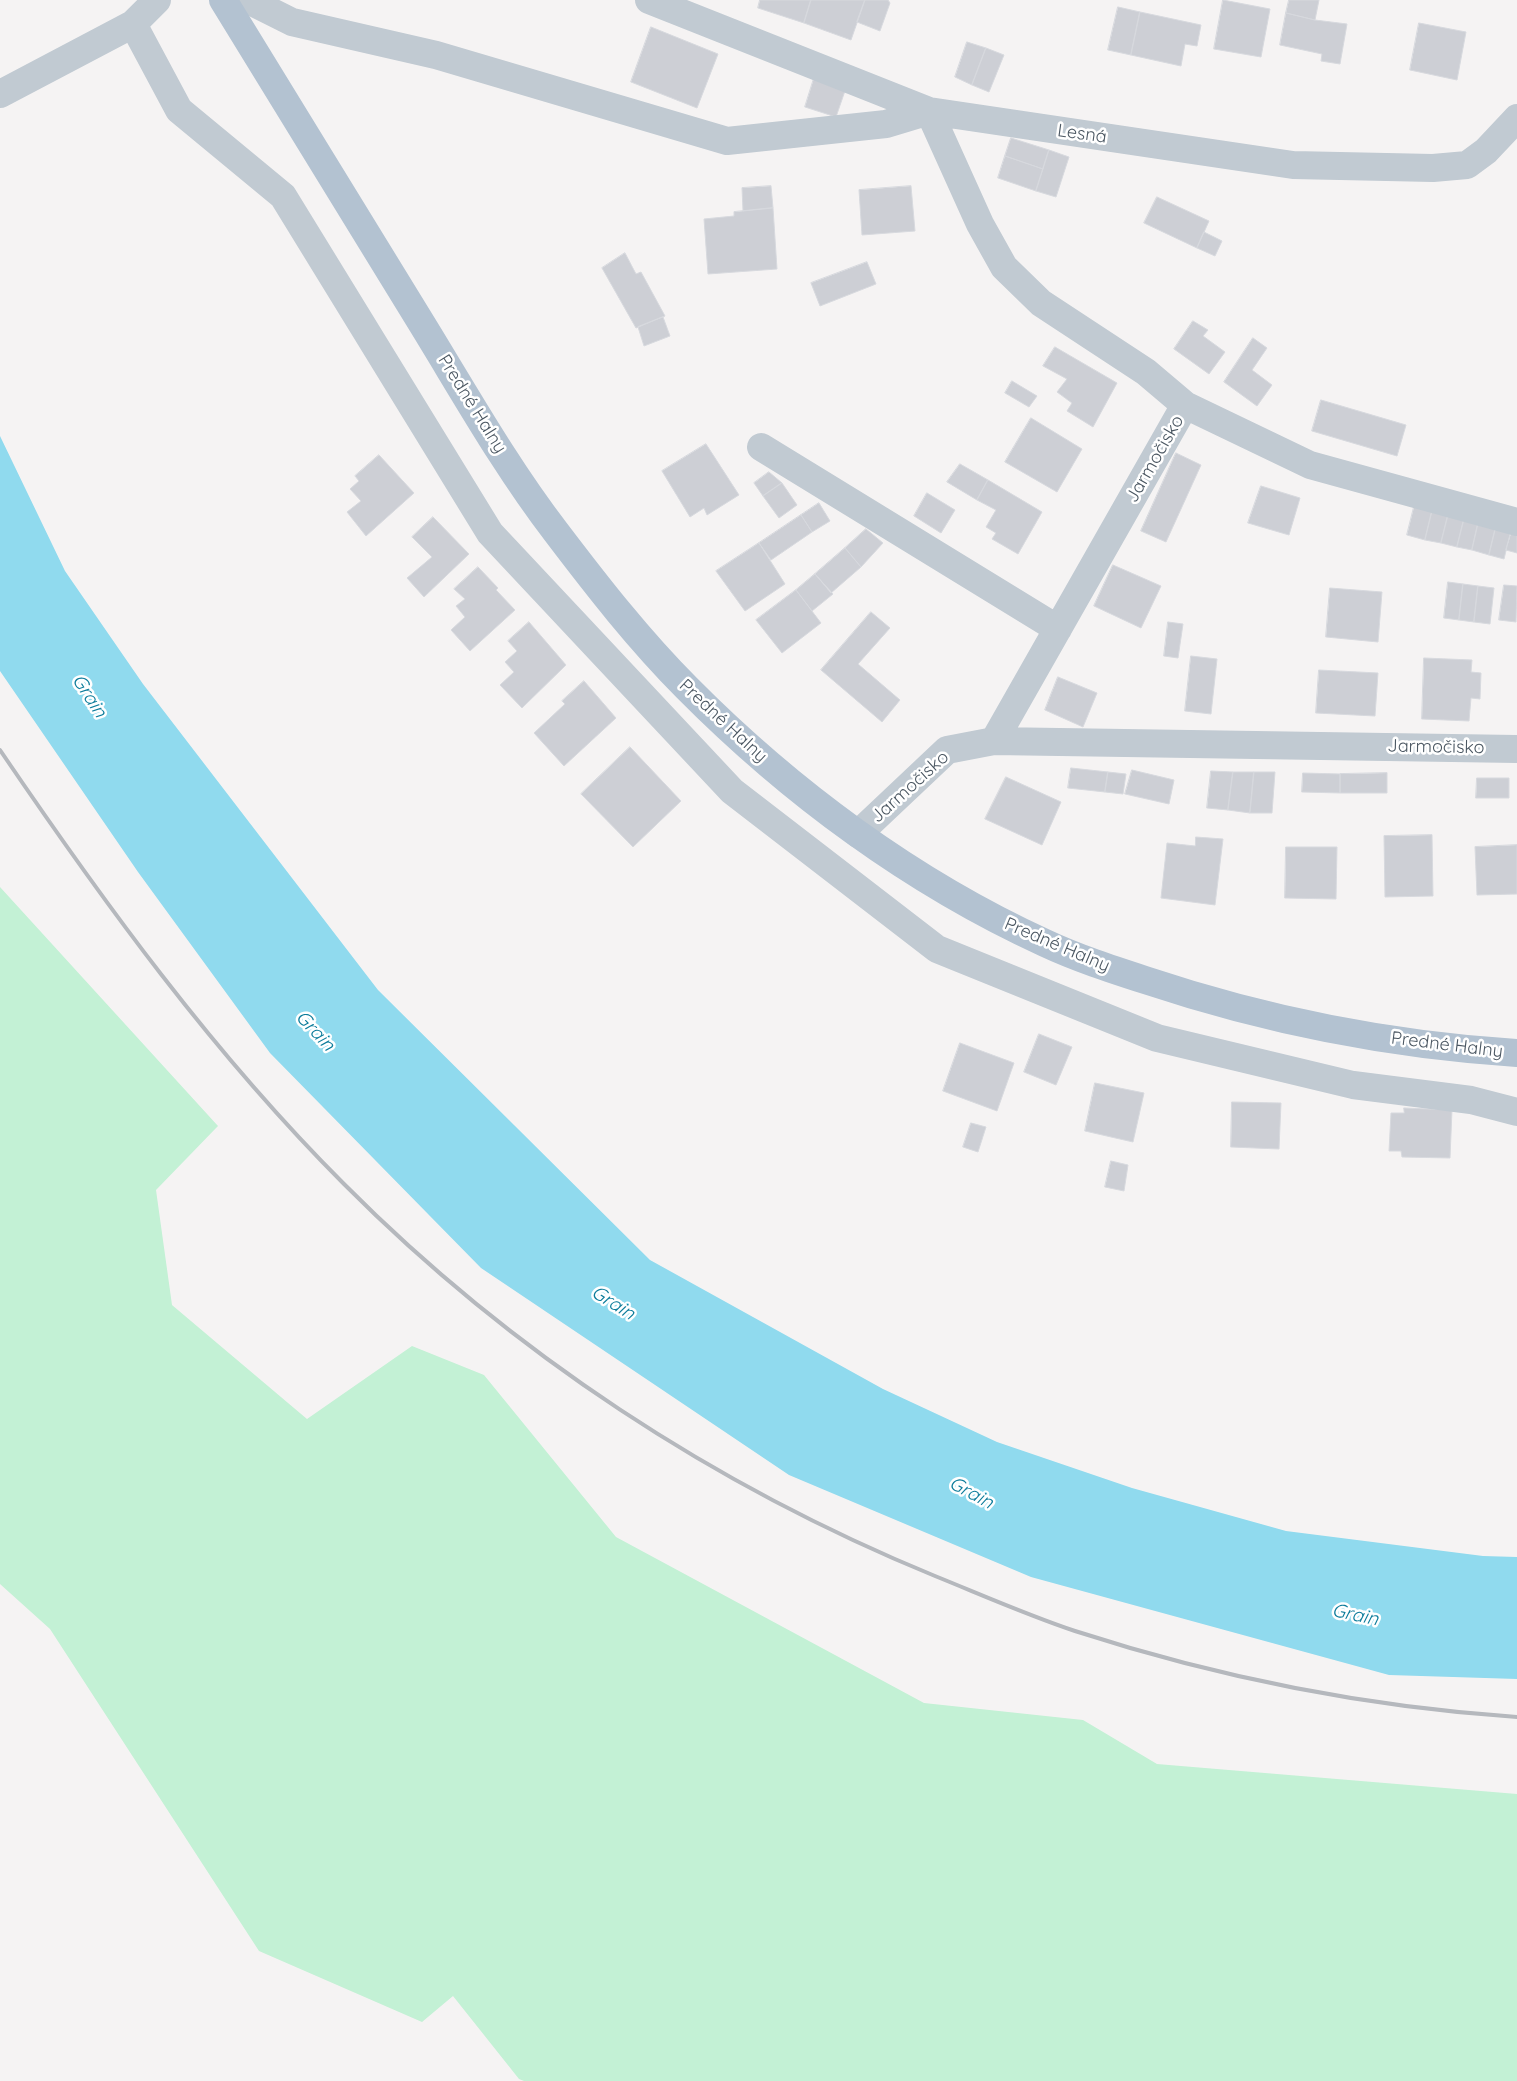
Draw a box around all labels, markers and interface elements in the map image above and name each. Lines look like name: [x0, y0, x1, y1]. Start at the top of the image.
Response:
street label: Lesná: [1056, 120, 1108, 148]
street label: Predné Halny: [433, 351, 511, 457]
street label: Jarmočisko: [1121, 412, 1189, 506]
water label: Grain: [67, 670, 111, 722]
street label: Predné Halny: [675, 675, 771, 767]
street label: Jarmočisko: [1387, 735, 1485, 759]
street label: Jarmočisko: [867, 746, 953, 828]
street label: Predné Halny: [1001, 913, 1113, 977]
water label: Grain: [291, 1006, 339, 1056]
street label: Predné Halny: [1390, 1027, 1504, 1063]
water label: Grain: [587, 1281, 639, 1325]
water label: Grain: [945, 1472, 997, 1514]
water label: Grain: [1330, 1599, 1380, 1631]

